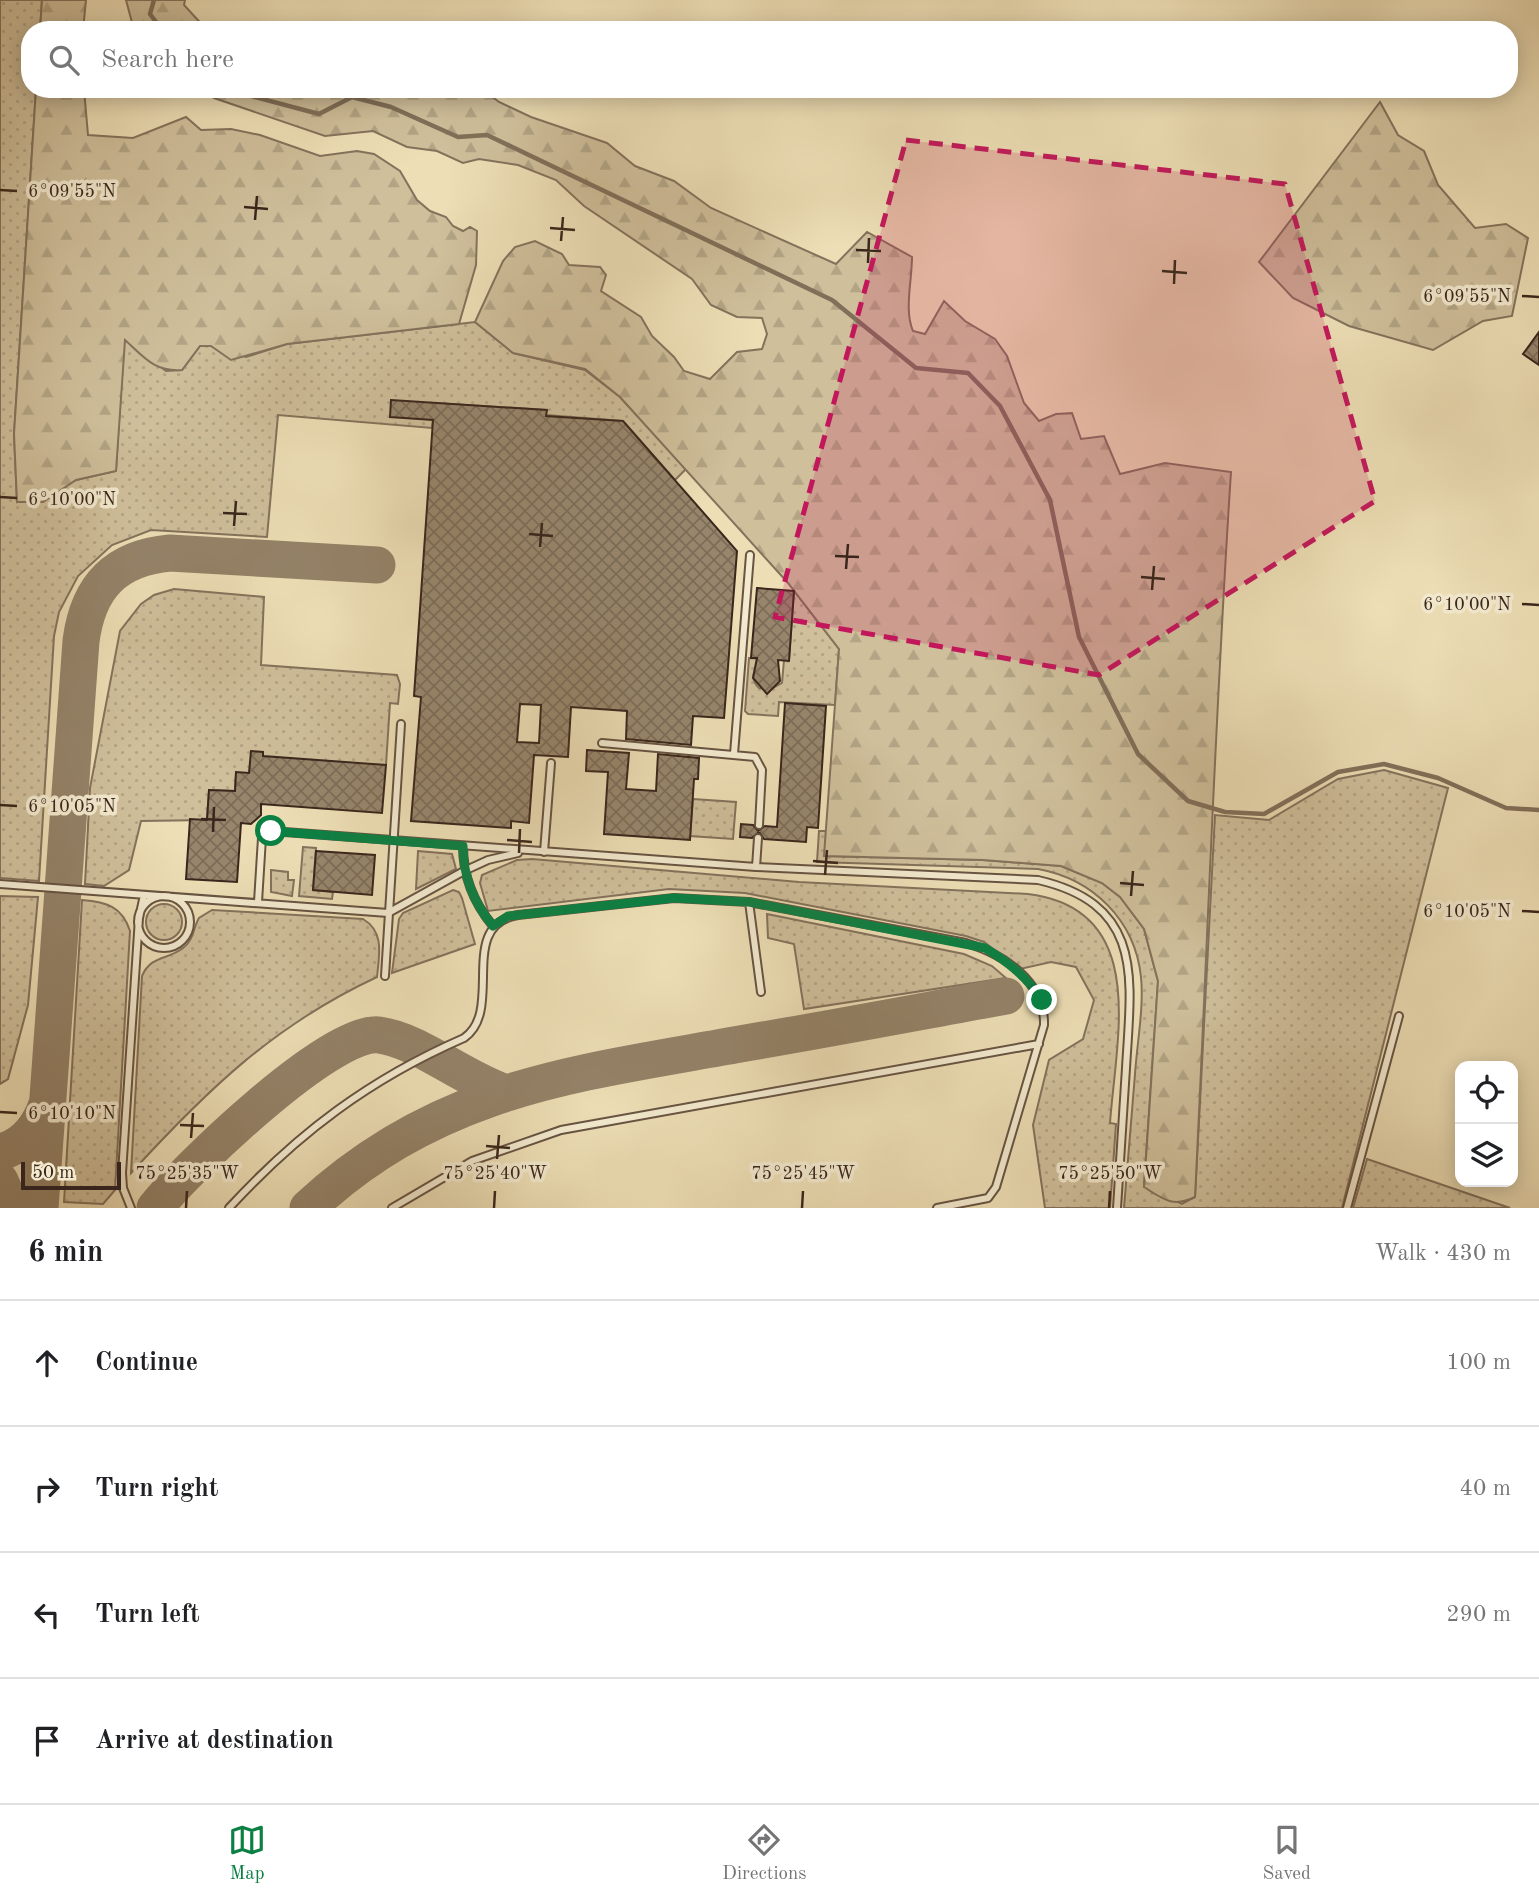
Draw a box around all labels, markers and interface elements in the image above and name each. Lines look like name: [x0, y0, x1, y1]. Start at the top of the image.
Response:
search box: [21, 21, 1518, 98]
icon: search: [45, 41, 83, 79]
text: Search here: [101, 47, 234, 73]
text: 6°09'55"N: [28, 183, 116, 201]
text: 6°09'55"N: [1423, 288, 1511, 306]
text: 6°10'00"N: [28, 491, 116, 509]
text: 6°10'00"N: [1423, 596, 1511, 614]
text: 6°10'05"N: [28, 798, 116, 816]
route start: [255, 815, 286, 846]
text: 6°10'05"N: [1423, 903, 1511, 921]
route end: [1026, 984, 1057, 1015]
map controls: [1455, 1061, 1518, 1187]
button: locate: [1455, 1061, 1518, 1124]
text: 6°10'10"N: [28, 1105, 116, 1123]
button: layers: [1455, 1124, 1518, 1187]
scale bar: [21, 1159, 121, 1191]
text: 50 m: [32, 1164, 74, 1183]
text: 75°25'35"W: [135, 1165, 239, 1183]
text: 75°25'40"W: [443, 1165, 547, 1183]
text: 75°25'45"W: [751, 1165, 855, 1183]
text: 75°25'50"W: [1058, 1165, 1162, 1183]
text: 6 min: [28, 1238, 103, 1268]
text: Walk · 430 m: [1375, 1242, 1511, 1265]
icon: ahead: [28, 1344, 66, 1382]
text: Continue: [95, 1350, 198, 1376]
text: 100 m: [1446, 1351, 1511, 1374]
icon: right: [28, 1470, 66, 1508]
text: Turn right: [95, 1476, 218, 1502]
text: 40 m: [1460, 1477, 1511, 1500]
icon: left: [28, 1596, 66, 1634]
text: Turn left: [95, 1602, 200, 1628]
text: 290 m: [1446, 1603, 1511, 1626]
icon: arrive: [28, 1722, 66, 1760]
text: Arrive at destination: [95, 1728, 334, 1754]
tab: Map: [228, 1821, 266, 1886]
tab: Directions: [722, 1821, 807, 1886]
tab: Saved: [1263, 1821, 1311, 1886]

